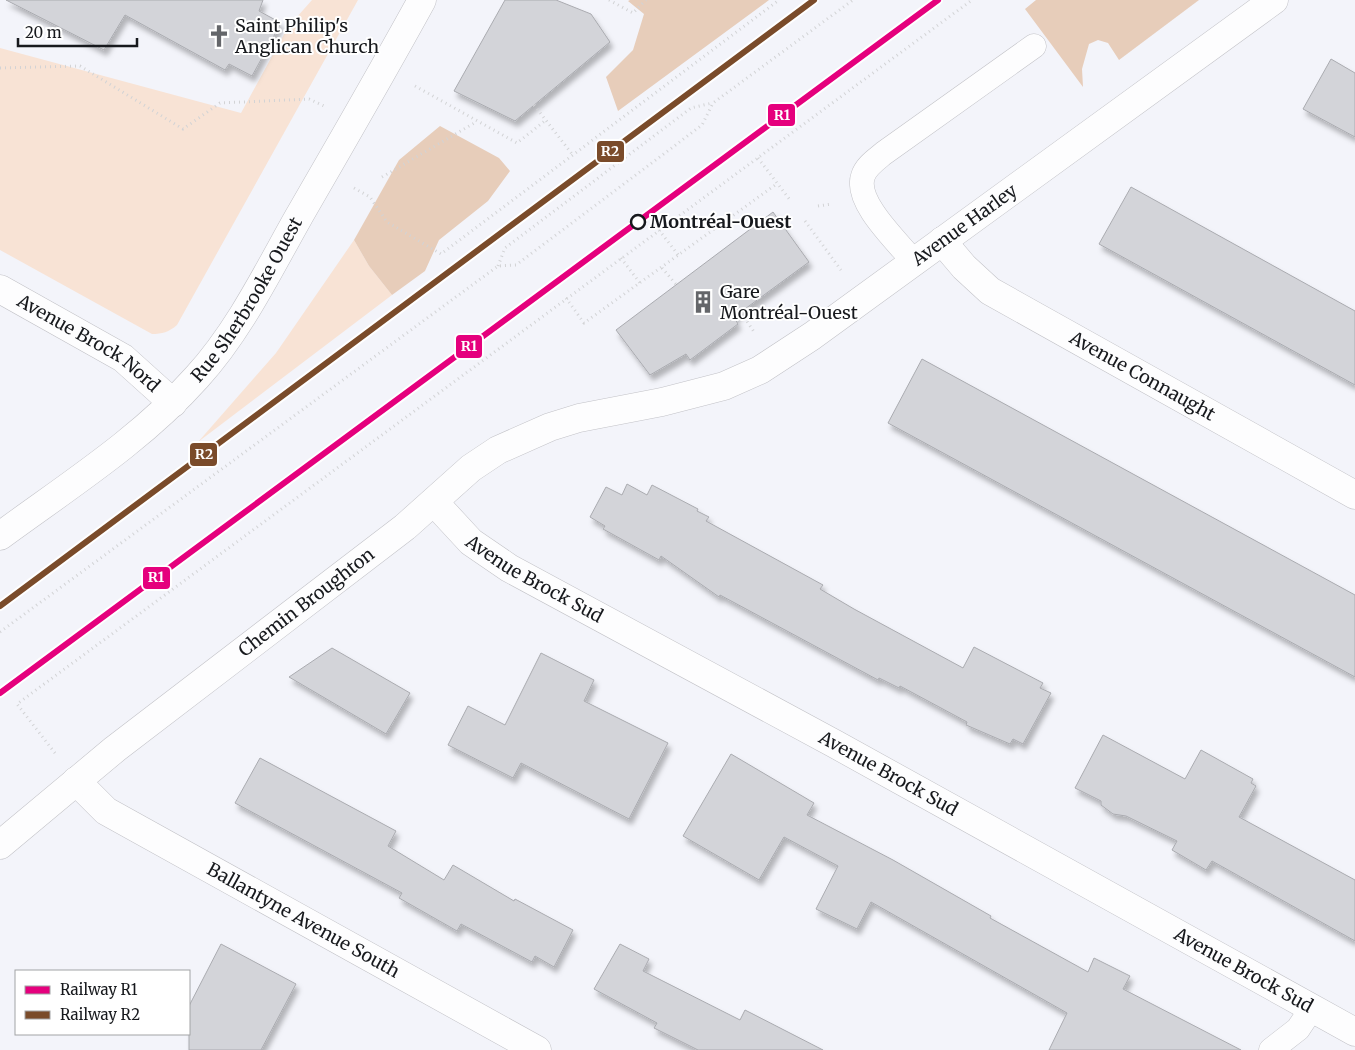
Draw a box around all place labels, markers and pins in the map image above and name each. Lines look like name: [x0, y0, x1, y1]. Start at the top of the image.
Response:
place label: Saint Philip's Anglican Church: [234, 14, 379, 58]
church icon: Saint Philip's Anglican Church: [206, 23, 232, 49]
place label: Montréal-Ouest: [650, 210, 792, 233]
marker: Montréal-Ouest: [630, 214, 646, 230]
place label: Gare Montréal-Ouest: [720, 280, 858, 324]
building icon: Gare Montréal-Ouest: [690, 289, 716, 315]

